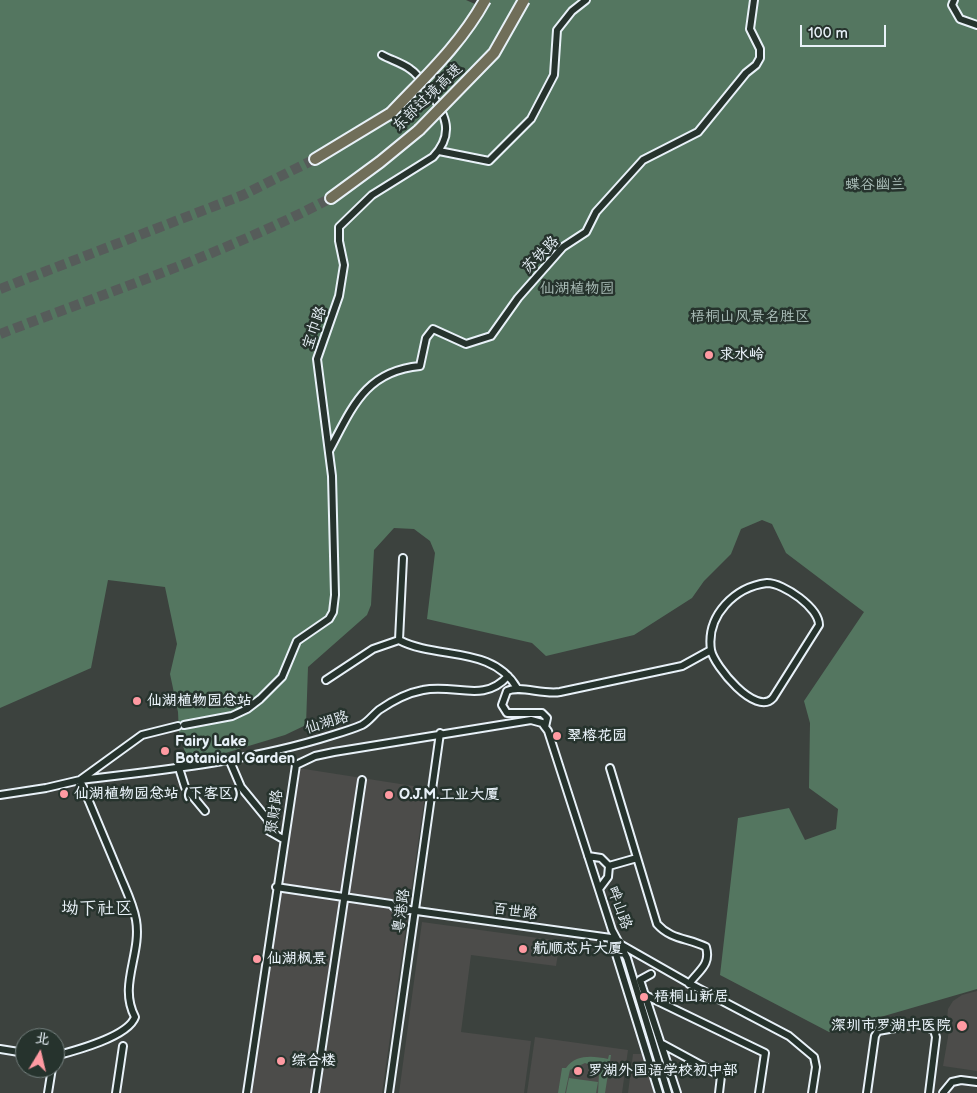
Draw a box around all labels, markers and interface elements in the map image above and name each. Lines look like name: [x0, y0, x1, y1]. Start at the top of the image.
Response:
scale bar: [802, 15, 888, 47]
text: 100 m: [808, 24, 848, 43]
street label: 东部过境高速: [389, 60, 467, 136]
park label: 蝶谷幽兰: [845, 176, 905, 194]
street label: 苏铁路: [519, 233, 563, 277]
park label: 仙湖植物园: [540, 280, 614, 298]
street label: 宝巾路: [299, 304, 331, 352]
park label: 梧桐山风景名胜区: [690, 308, 810, 326]
place label: 求水岭: [719, 346, 764, 364]
marker: 求水岭: [703, 349, 715, 361]
place label: 仙湖植物园总站: [147, 692, 252, 710]
marker: 仙湖植物园总站: [131, 695, 143, 707]
street label: 仙湖路: [303, 708, 351, 738]
place label: 翠榕花园: [567, 727, 627, 745]
marker: 翠榕花园: [551, 730, 563, 742]
place label: Fairy Lake Botanical Garden: [175, 733, 295, 768]
marker: Fairy Lake Botanical Garden: [159, 745, 171, 757]
place label: 仙湖植物园总站 (下客区): [74, 785, 239, 803]
place label: O.J.M.工业大厦: [399, 786, 499, 804]
marker: 仙湖植物园总站 (下客区): [58, 788, 70, 800]
street label: 聚财路: [263, 788, 287, 836]
marker: O.J.M.工业大厦: [383, 789, 395, 801]
street label: 畔山路: [603, 884, 635, 932]
street label: 粤港路: [390, 887, 414, 935]
district label: 坳下社区: [61, 898, 133, 920]
street label: 百世路: [491, 900, 539, 924]
place label: 航顺芯片大厦: [533, 940, 623, 958]
marker: 航顺芯片大厦: [517, 943, 529, 955]
place label: 仙湖枫景: [267, 950, 327, 968]
marker: 仙湖枫景: [251, 953, 263, 965]
place label: 梧桐山新居: [654, 988, 729, 1006]
marker: 梧桐山新居: [638, 991, 650, 1003]
place label: 深圳市罗湖中医院: [831, 1017, 951, 1035]
marker: 深圳市罗湖中医院: [955, 1019, 969, 1033]
north arrow: [15, 1028, 65, 1078]
text: 北: [34, 1029, 51, 1048]
place label: 综合楼: [291, 1052, 336, 1070]
marker: 综合楼: [275, 1055, 287, 1067]
place label: 罗湖外国语学校初中部: [588, 1062, 738, 1080]
marker: 罗湖外国语学校初中部: [572, 1065, 584, 1077]

